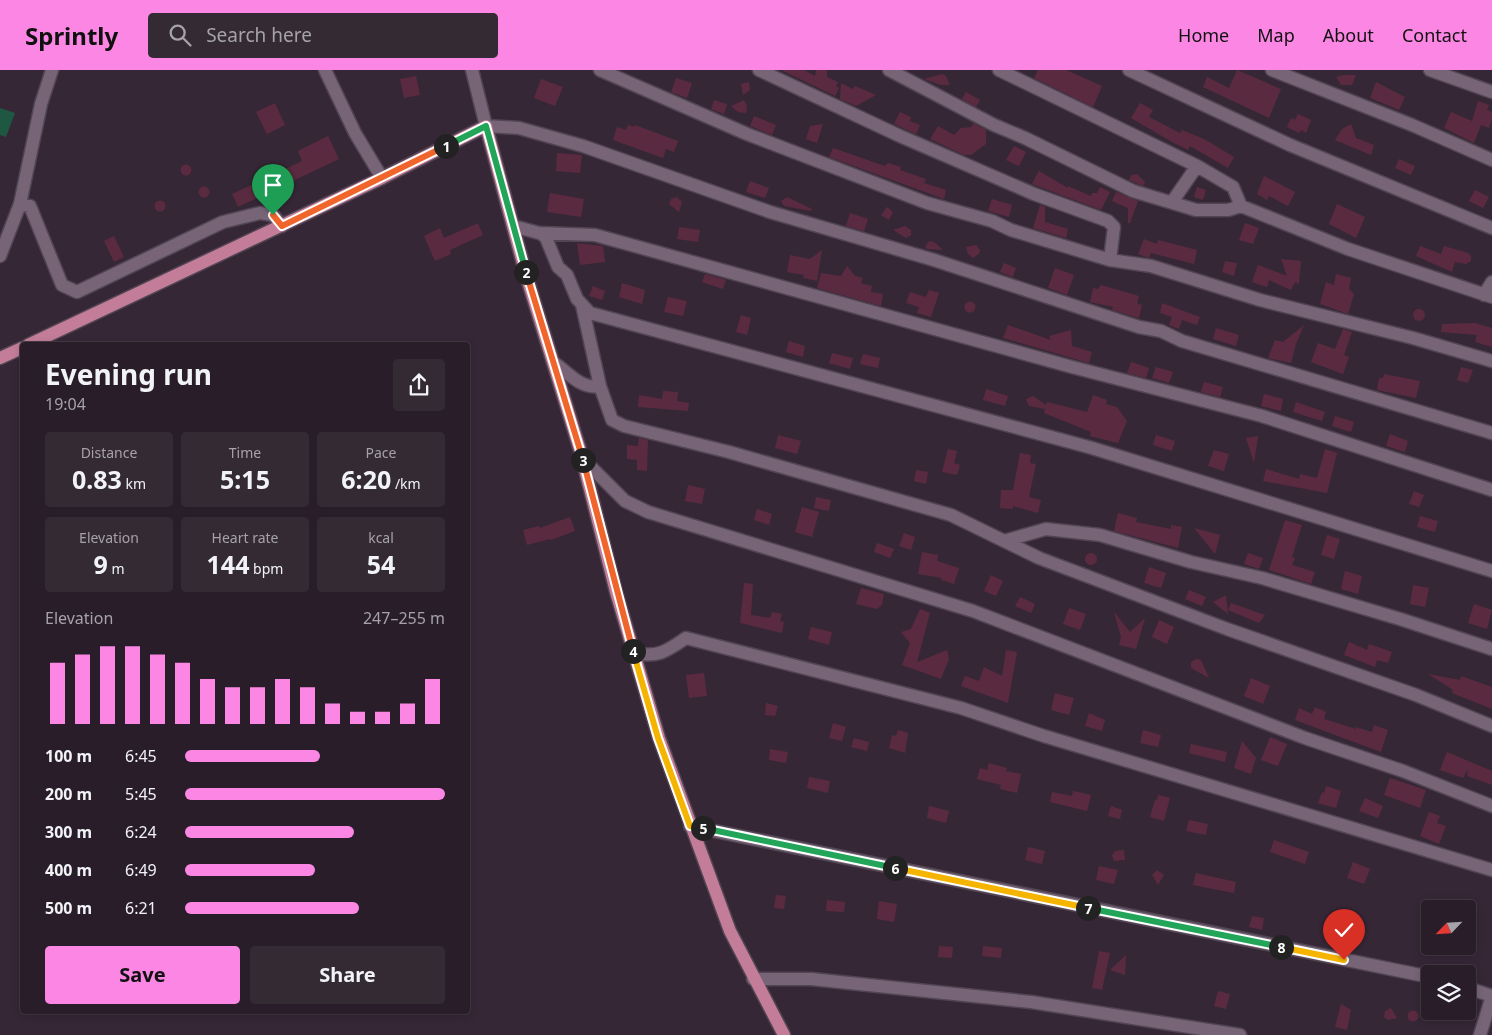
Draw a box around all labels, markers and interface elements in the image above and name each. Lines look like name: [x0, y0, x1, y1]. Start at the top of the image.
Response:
search box: [148, 13, 498, 58]
text: Sprintly: [25, 19, 118, 52]
icon: search: [166, 21, 194, 49]
text: Search here: [206, 22, 312, 48]
text: Home: [1178, 23, 1229, 47]
text: Map: [1257, 23, 1295, 47]
text: About: [1323, 23, 1374, 47]
text: Contact: [1402, 23, 1467, 47]
pin: 1: [434, 134, 458, 158]
text: 1: [442, 137, 451, 156]
pin: [252, 164, 294, 215]
icon: arrive: [259, 171, 287, 199]
pin: 2: [514, 260, 538, 284]
text: 2: [522, 263, 531, 282]
text: Evening run: [45, 355, 212, 393]
button: share: [393, 359, 445, 411]
text: 19:04: [45, 393, 86, 415]
text: Distance: [81, 443, 137, 462]
text: Time: [229, 443, 261, 462]
text: Pace: [366, 443, 396, 462]
pin: 3: [570, 448, 596, 472]
text: 3: [579, 451, 588, 470]
text: 0.83: [72, 462, 122, 496]
text: 5:15: [220, 462, 270, 496]
text: 6:20: [341, 462, 391, 496]
text: km: [122, 474, 146, 493]
text: /km: [391, 474, 421, 493]
text: Elevation: [79, 528, 139, 547]
text: Heart rate: [212, 528, 278, 547]
text: kcal: [368, 528, 394, 547]
text: 9: [93, 547, 108, 581]
text: 144: [207, 547, 249, 581]
text: 54: [367, 547, 395, 581]
text: m: [108, 559, 125, 578]
text: bpm: [249, 559, 283, 578]
text: Elevation: [45, 607, 113, 629]
text: 247–255 m: [363, 607, 445, 629]
pin: 4: [620, 638, 646, 664]
text: 4: [629, 642, 638, 661]
text: 100 m: [45, 745, 92, 767]
text: 6:45: [125, 745, 157, 767]
text: 200 m: [45, 783, 92, 805]
text: 5:45: [125, 783, 157, 805]
pin: 5: [690, 816, 716, 840]
text: 5: [699, 819, 708, 838]
text: 300 m: [45, 821, 92, 843]
text: 6:24: [125, 821, 157, 843]
pin: 6: [882, 856, 908, 880]
text: 400 m: [45, 859, 92, 881]
text: 6:49: [125, 859, 157, 881]
text: 6: [891, 859, 900, 878]
pin: 7: [1076, 896, 1100, 920]
text: 500 m: [45, 897, 92, 919]
text: 6:21: [125, 897, 157, 919]
text: 7: [1084, 899, 1093, 918]
north arrow: [1421, 900, 1476, 955]
map controls: [1421, 900, 1476, 1020]
pin: [1323, 909, 1365, 960]
icon: check: [1330, 916, 1358, 944]
pin: 8: [1268, 934, 1294, 960]
text: 8: [1277, 938, 1286, 957]
button: Save: [45, 946, 240, 1004]
button: Share: [250, 946, 445, 1004]
button: layers: [1421, 965, 1476, 1020]

